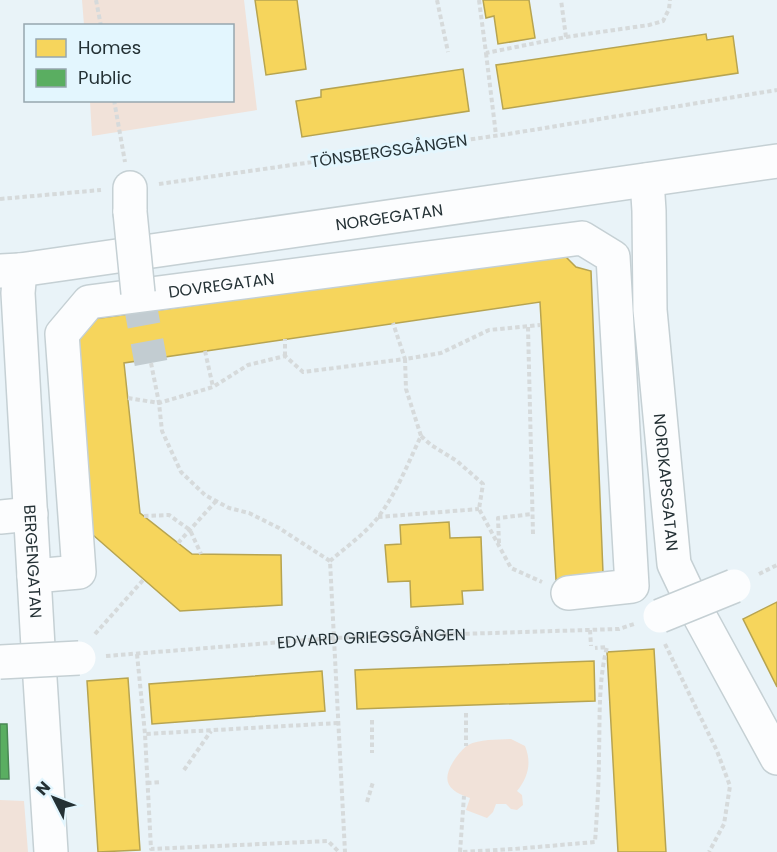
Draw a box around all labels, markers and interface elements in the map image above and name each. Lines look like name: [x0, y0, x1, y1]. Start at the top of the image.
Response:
legend: [24, 24, 234, 102]
text: Homes: [78, 35, 141, 60]
text: Public: [78, 65, 132, 90]
street label: TÖNSBERGSGÅNGEN: [309, 129, 469, 173]
street label: NORGEGATAN: [334, 198, 444, 236]
street label: DOVREGATAN: [167, 267, 276, 303]
street label: NORDKAPSGATAN: [648, 412, 684, 552]
street label: BERGENGATAN: [18, 504, 48, 619]
street label: EDVARD GRIEGSGÅNGEN: [276, 622, 466, 654]
north arrow: [24, 768, 84, 828]
text: N: [31, 776, 56, 800]

